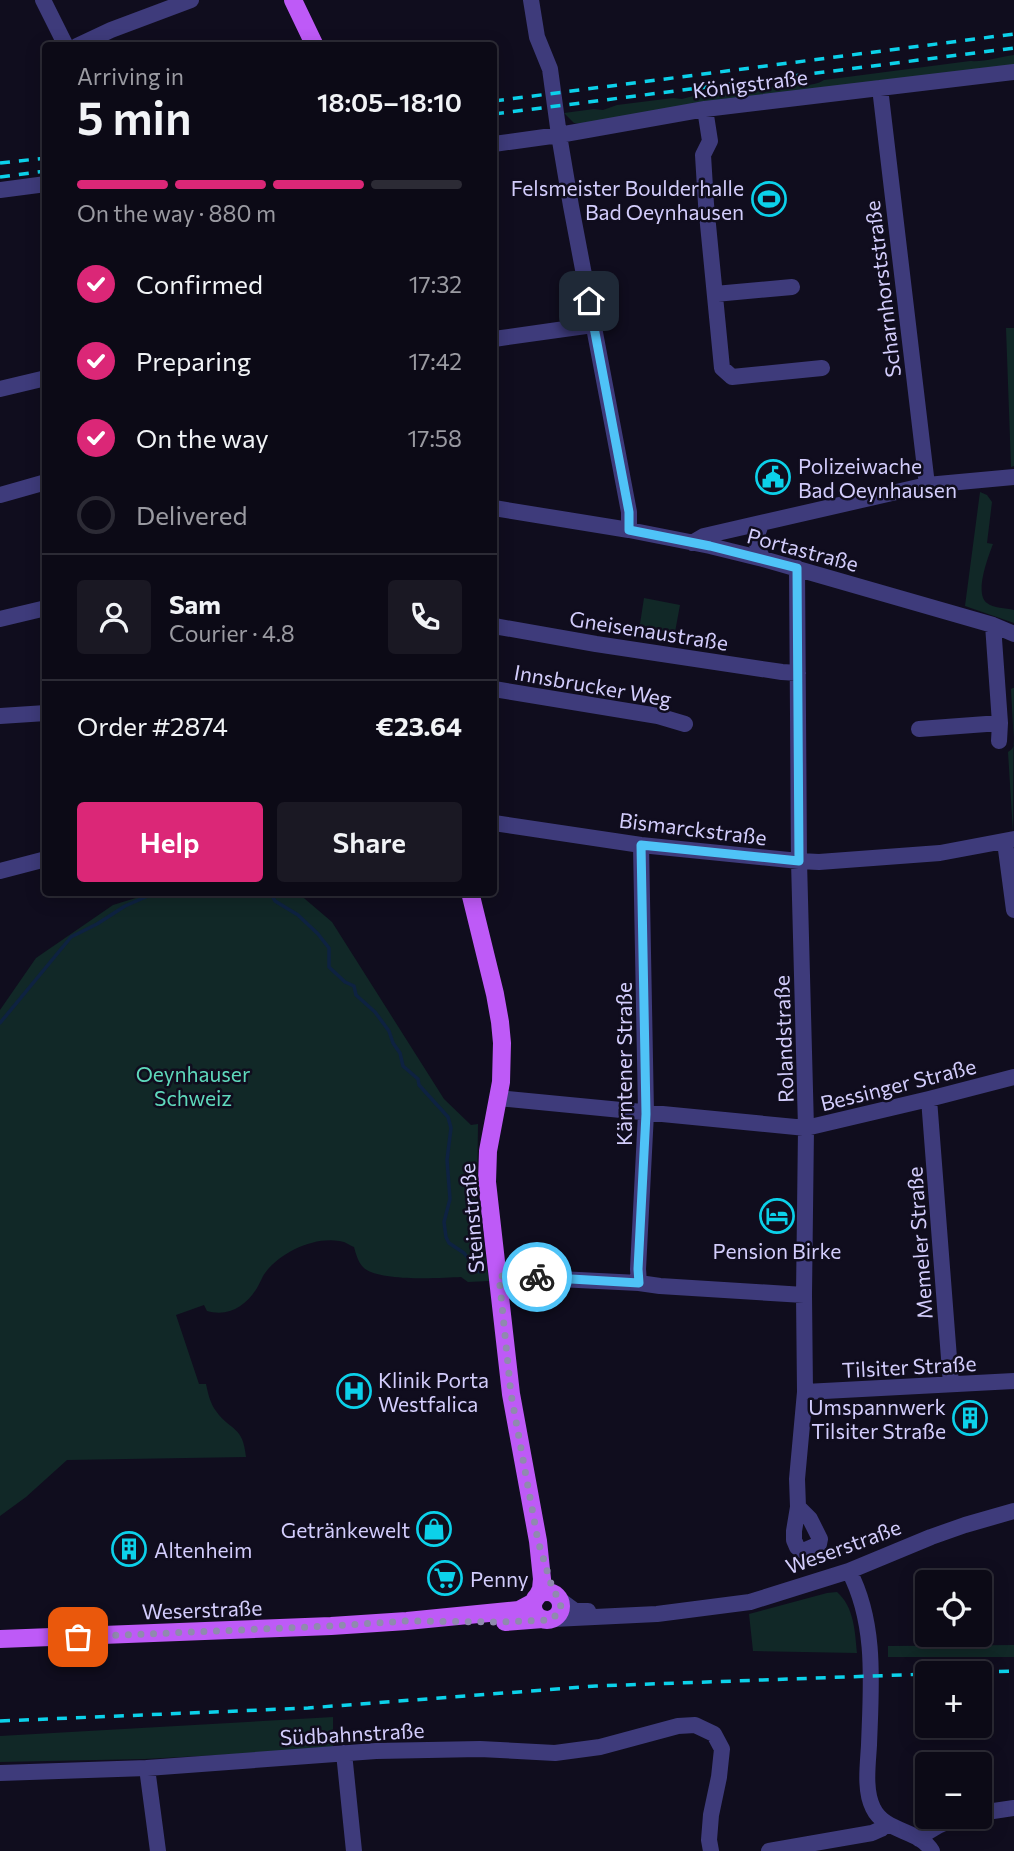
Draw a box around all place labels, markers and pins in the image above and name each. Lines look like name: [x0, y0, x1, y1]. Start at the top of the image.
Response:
place label: Felsmeister Boulderhalle Bad Oeynhausen: [511, 175, 744, 224]
sports icon: Felsmeister Boulderhalle Bad Oeynhausen: [750, 180, 788, 218]
pin: [559, 271, 619, 331]
place label: Polizeiwache Bad Oeynhausen: [798, 453, 957, 502]
public building icon: Polizeiwache Bad Oeynhausen: [754, 458, 792, 496]
hotel icon: Pension Birke: [758, 1197, 796, 1235]
place label: Pension Birke: [713, 1238, 841, 1263]
place label: Klinik Porta Westfalica: [378, 1367, 489, 1416]
hospital icon: Klinik Porta Westfalica: [335, 1372, 373, 1410]
place label: Umspannwerk Tilsiter Straße: [808, 1394, 946, 1443]
building icon: Umspannwerk Tilsiter Straße: [951, 1399, 989, 1437]
shop icon: Getränkewelt: [415, 1510, 453, 1548]
place label: Getränkewelt: [281, 1517, 410, 1542]
building icon: Altenheim: [110, 1530, 148, 1568]
place label: Altenheim: [154, 1537, 252, 1562]
supermarket icon: Penny: [426, 1559, 464, 1597]
place label: Penny: [470, 1566, 529, 1591]
pin: [48, 1607, 108, 1667]

